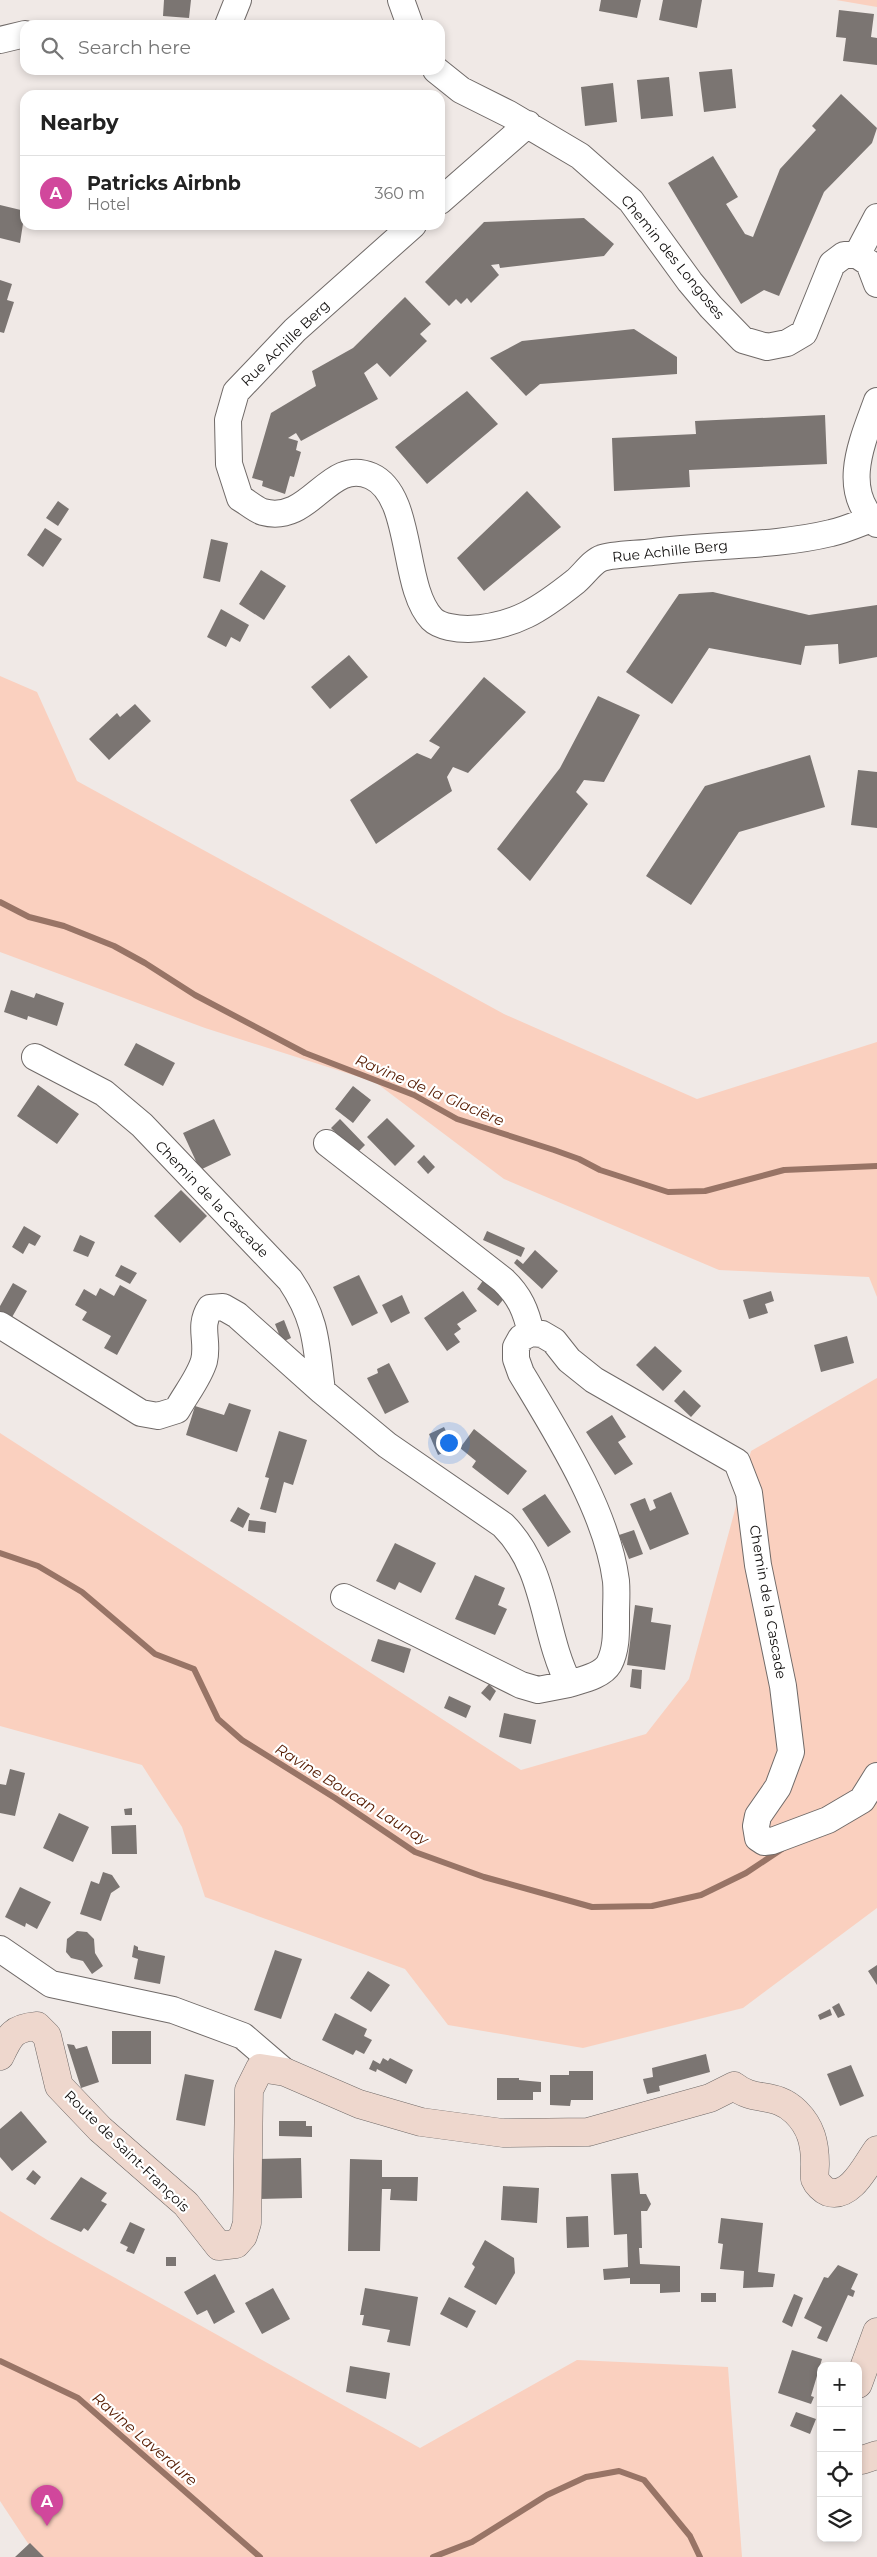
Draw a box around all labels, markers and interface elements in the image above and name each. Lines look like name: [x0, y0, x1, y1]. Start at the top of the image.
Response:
search box: [20, 20, 445, 75]
icon: search: [38, 34, 66, 62]
text: Search here: [78, 36, 191, 59]
text: Nearby: [40, 110, 119, 135]
text: Patricks Airbnb: [87, 172, 241, 195]
text: A: [50, 184, 62, 203]
text: 360 m: [374, 184, 425, 203]
street label: Chemin des Longoses: [617, 191, 729, 323]
text: Hotel: [87, 195, 130, 214]
street label: Rue Achille Berg: [237, 296, 333, 390]
street label: Rue Achille Berg: [611, 536, 729, 566]
water label: Ravine de la Glacière: [353, 1050, 507, 1130]
street label: Chemin de la Cascade: [151, 1137, 273, 1261]
your location: [436, 1430, 462, 1456]
street label: Chemin de la Cascade: [746, 1524, 790, 1680]
water label: Ravine Boucan Launay: [272, 1739, 433, 1849]
street label: Route de Saint-François: [61, 2086, 193, 2216]
map controls: [817, 2362, 862, 2542]
button: +: [817, 2362, 862, 2407]
water label: Ravine Laverdure: [89, 2388, 201, 2490]
button: −: [817, 2407, 862, 2452]
button: locate: [817, 2452, 862, 2497]
pin: A: [31, 2485, 63, 2526]
button: layers: [817, 2497, 862, 2542]

